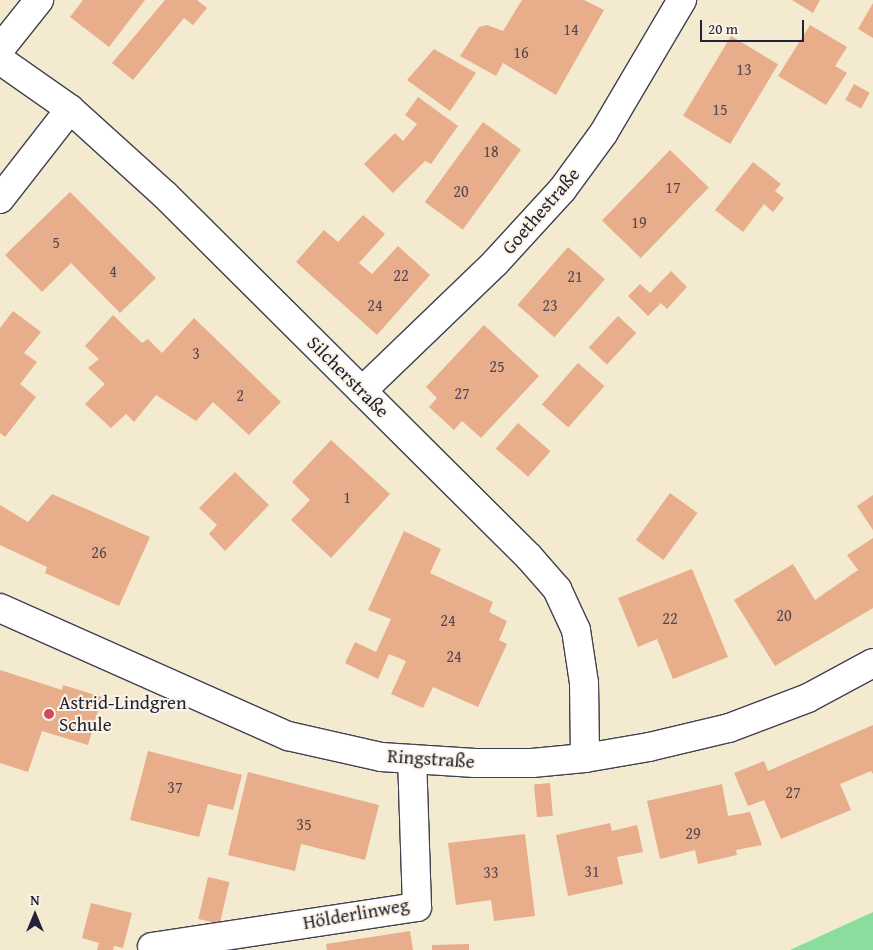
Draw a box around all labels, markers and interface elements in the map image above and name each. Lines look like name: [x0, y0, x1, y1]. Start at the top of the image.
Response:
scale bar: [703, 10, 807, 42]
text: 20 m: [708, 18, 738, 39]
house number: 14: [563, 19, 579, 39]
house number: 16: [513, 42, 529, 62]
house number: 13: [736, 59, 752, 79]
house number: 15: [712, 99, 728, 119]
house number: 18: [483, 141, 499, 161]
street label: Goethestraße: [497, 163, 585, 259]
house number: 17: [665, 177, 681, 197]
house number: 20: [453, 181, 469, 201]
house number: 19: [631, 212, 647, 232]
house number: 5: [52, 232, 60, 252]
house number: 4: [109, 261, 117, 281]
house number: 22: [393, 265, 409, 285]
house number: 21: [567, 266, 583, 286]
house number: 24: [367, 295, 383, 315]
house number: 23: [542, 295, 558, 315]
street label: Silcherstraße: [302, 331, 394, 423]
house number: 3: [192, 343, 200, 363]
house number: 25: [489, 356, 505, 376]
house number: 27: [454, 383, 470, 403]
house number: 2: [236, 385, 244, 405]
house number: 1: [343, 487, 351, 507]
house number: 26: [91, 542, 107, 562]
house number: 20: [776, 605, 792, 625]
house number: 22: [662, 608, 678, 628]
house number: 24: [440, 610, 456, 630]
house number: 24: [446, 646, 462, 666]
place label: Astrid-Lindgren Schule: [59, 692, 187, 736]
marker: Astrid-Lindgren Schule: [43, 708, 55, 720]
street label: Ringstraße: [387, 745, 475, 773]
house number: 37: [167, 777, 183, 797]
house number: 27: [785, 782, 801, 802]
house number: 35: [296, 814, 312, 834]
house number: 29: [685, 823, 701, 843]
house number: 31: [584, 861, 600, 881]
house number: 33: [483, 862, 499, 882]
north arrow: [10, 890, 60, 940]
text: N: [30, 890, 40, 910]
street label: Hölderlinweg: [301, 893, 411, 935]

